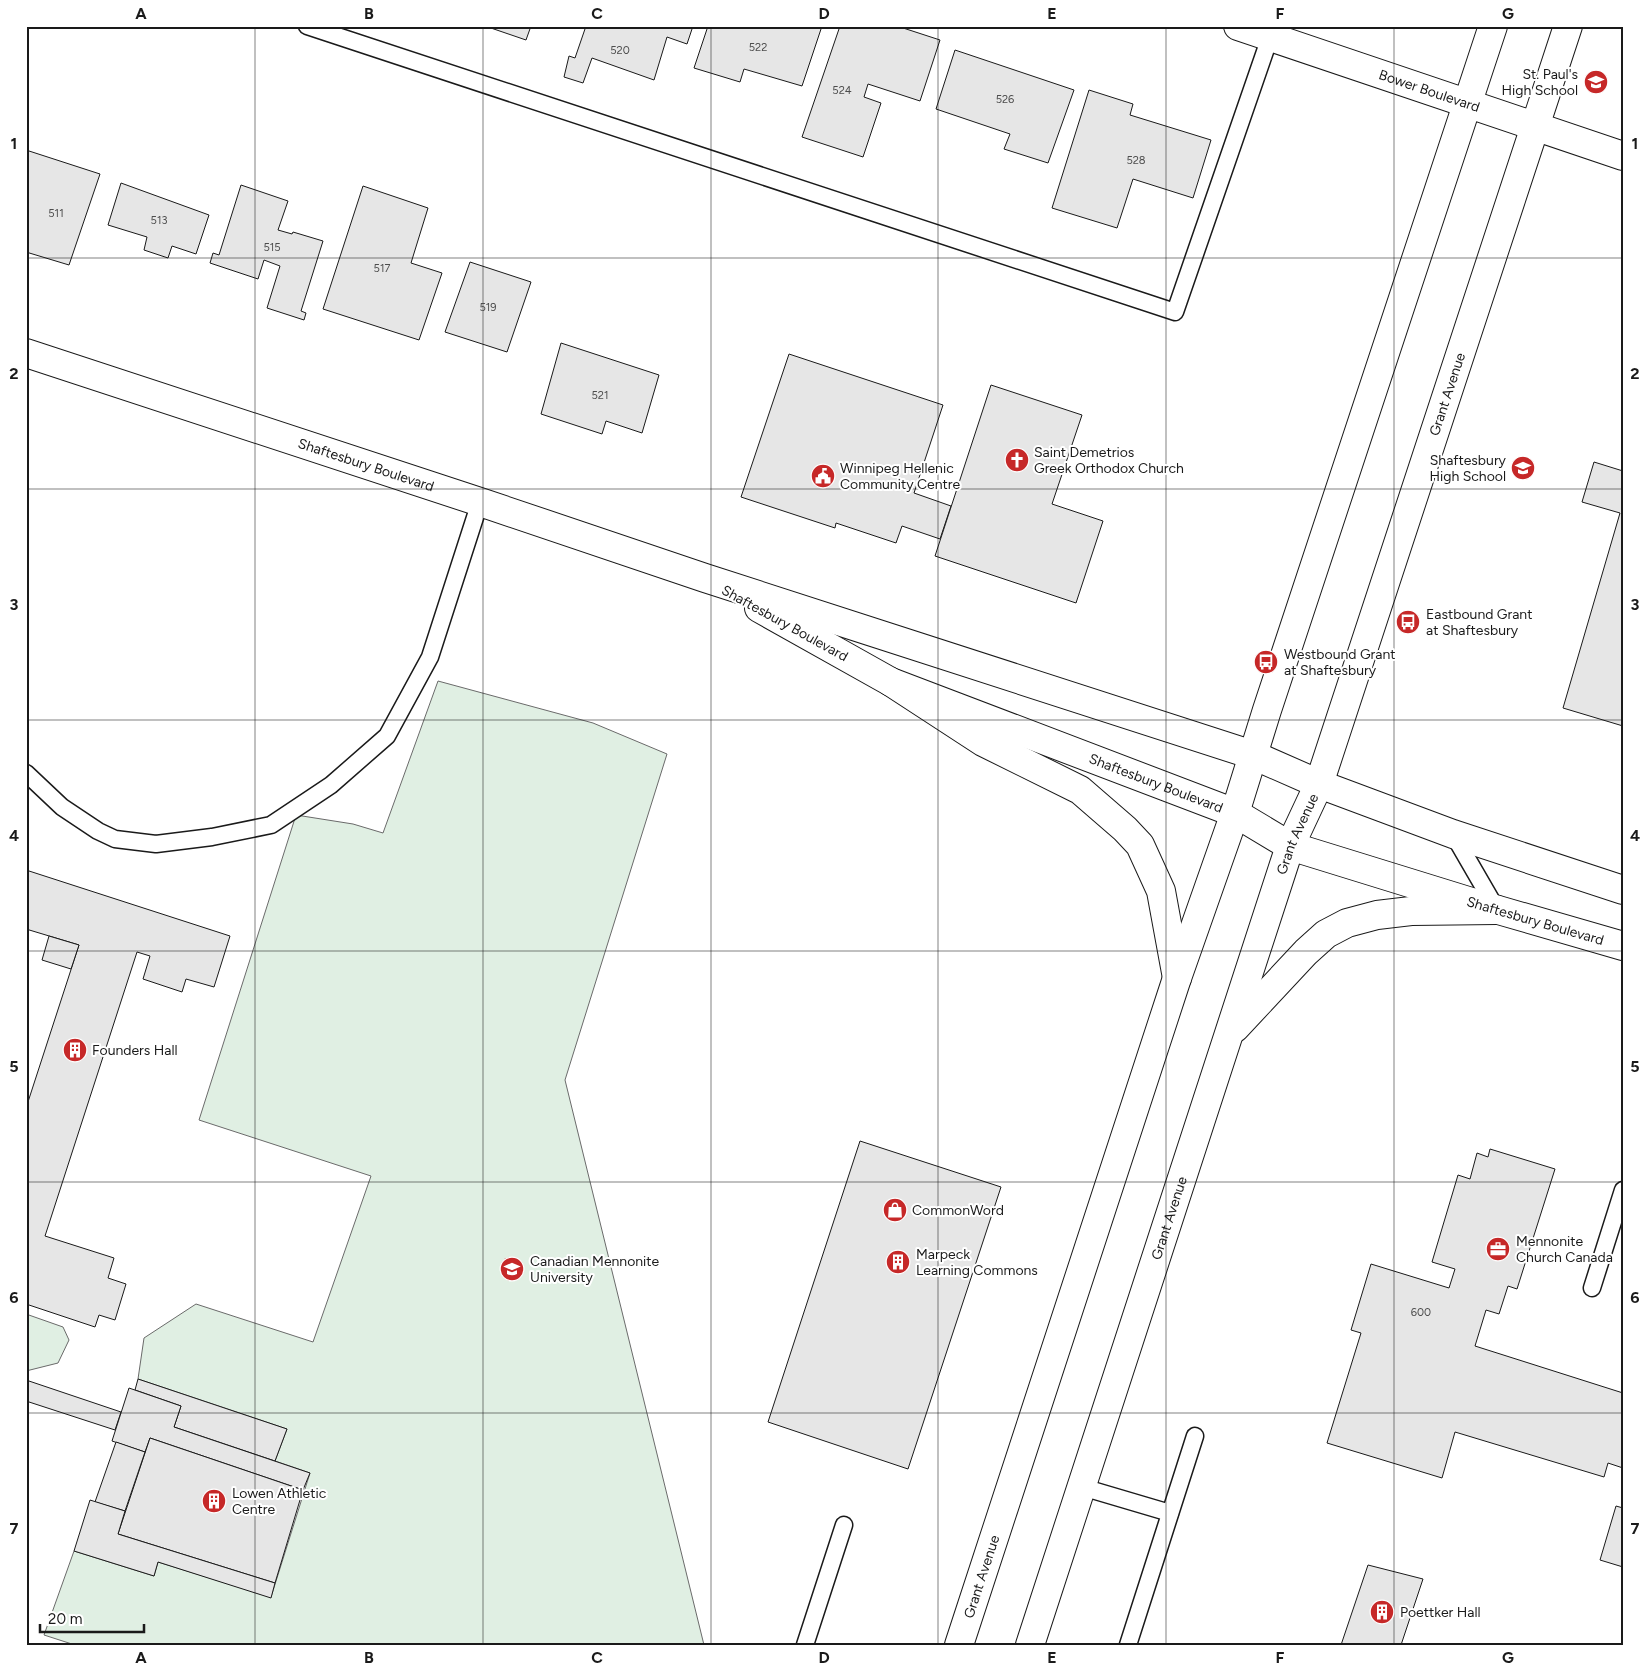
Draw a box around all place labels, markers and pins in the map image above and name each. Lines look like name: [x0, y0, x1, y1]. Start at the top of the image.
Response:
place label: St. Paul's High School: [1501, 66, 1578, 99]
school or university icon: St. Paul's High School: [1583, 69, 1609, 95]
place label: Saint Demetrios Greek Orthodox Church: [1034, 444, 1184, 477]
church icon: Saint Demetrios Greek Orthodox Church: [1004, 447, 1030, 473]
place label: Shaftesbury High School: [1429, 452, 1507, 485]
school or university icon: Shaftesbury High School: [1510, 455, 1536, 481]
place label: Winnipeg Hellenic Community Centre: [840, 460, 961, 493]
public building icon: Winnipeg Hellenic Community Centre: [810, 463, 836, 489]
place label: Eastbound Grant at Shaftesbury: [1426, 606, 1532, 639]
bus stop icon: Eastbound Grant at Shaftesbury: [1395, 609, 1421, 635]
place label: Westbound Grant at Shaftesbury: [1284, 646, 1396, 679]
bus stop icon: Westbound Grant at Shaftesbury: [1253, 649, 1279, 675]
building icon: Founders Hall: [62, 1037, 88, 1063]
place label: Founders Hall: [92, 1042, 178, 1059]
shop icon: CommonWord: [882, 1197, 908, 1223]
place label: CommonWord: [912, 1202, 1004, 1219]
place label: Mennonite Church Canada: [1516, 1233, 1613, 1266]
office icon: Mennonite Church Canada: [1485, 1236, 1511, 1262]
place label: Marpeck Learning Commons: [916, 1246, 1038, 1279]
building icon: Marpeck Learning Commons: [885, 1249, 911, 1275]
place label: Canadian Mennonite University: [530, 1253, 660, 1286]
school or university icon: Canadian Mennonite University: [499, 1256, 525, 1282]
place label: Lowen Athletic Centre: [232, 1485, 327, 1518]
building icon: Lowen Athletic Centre: [201, 1488, 227, 1514]
building icon: Poettker Hall: [1369, 1599, 1395, 1625]
place label: Poettker Hall: [1400, 1604, 1481, 1621]

